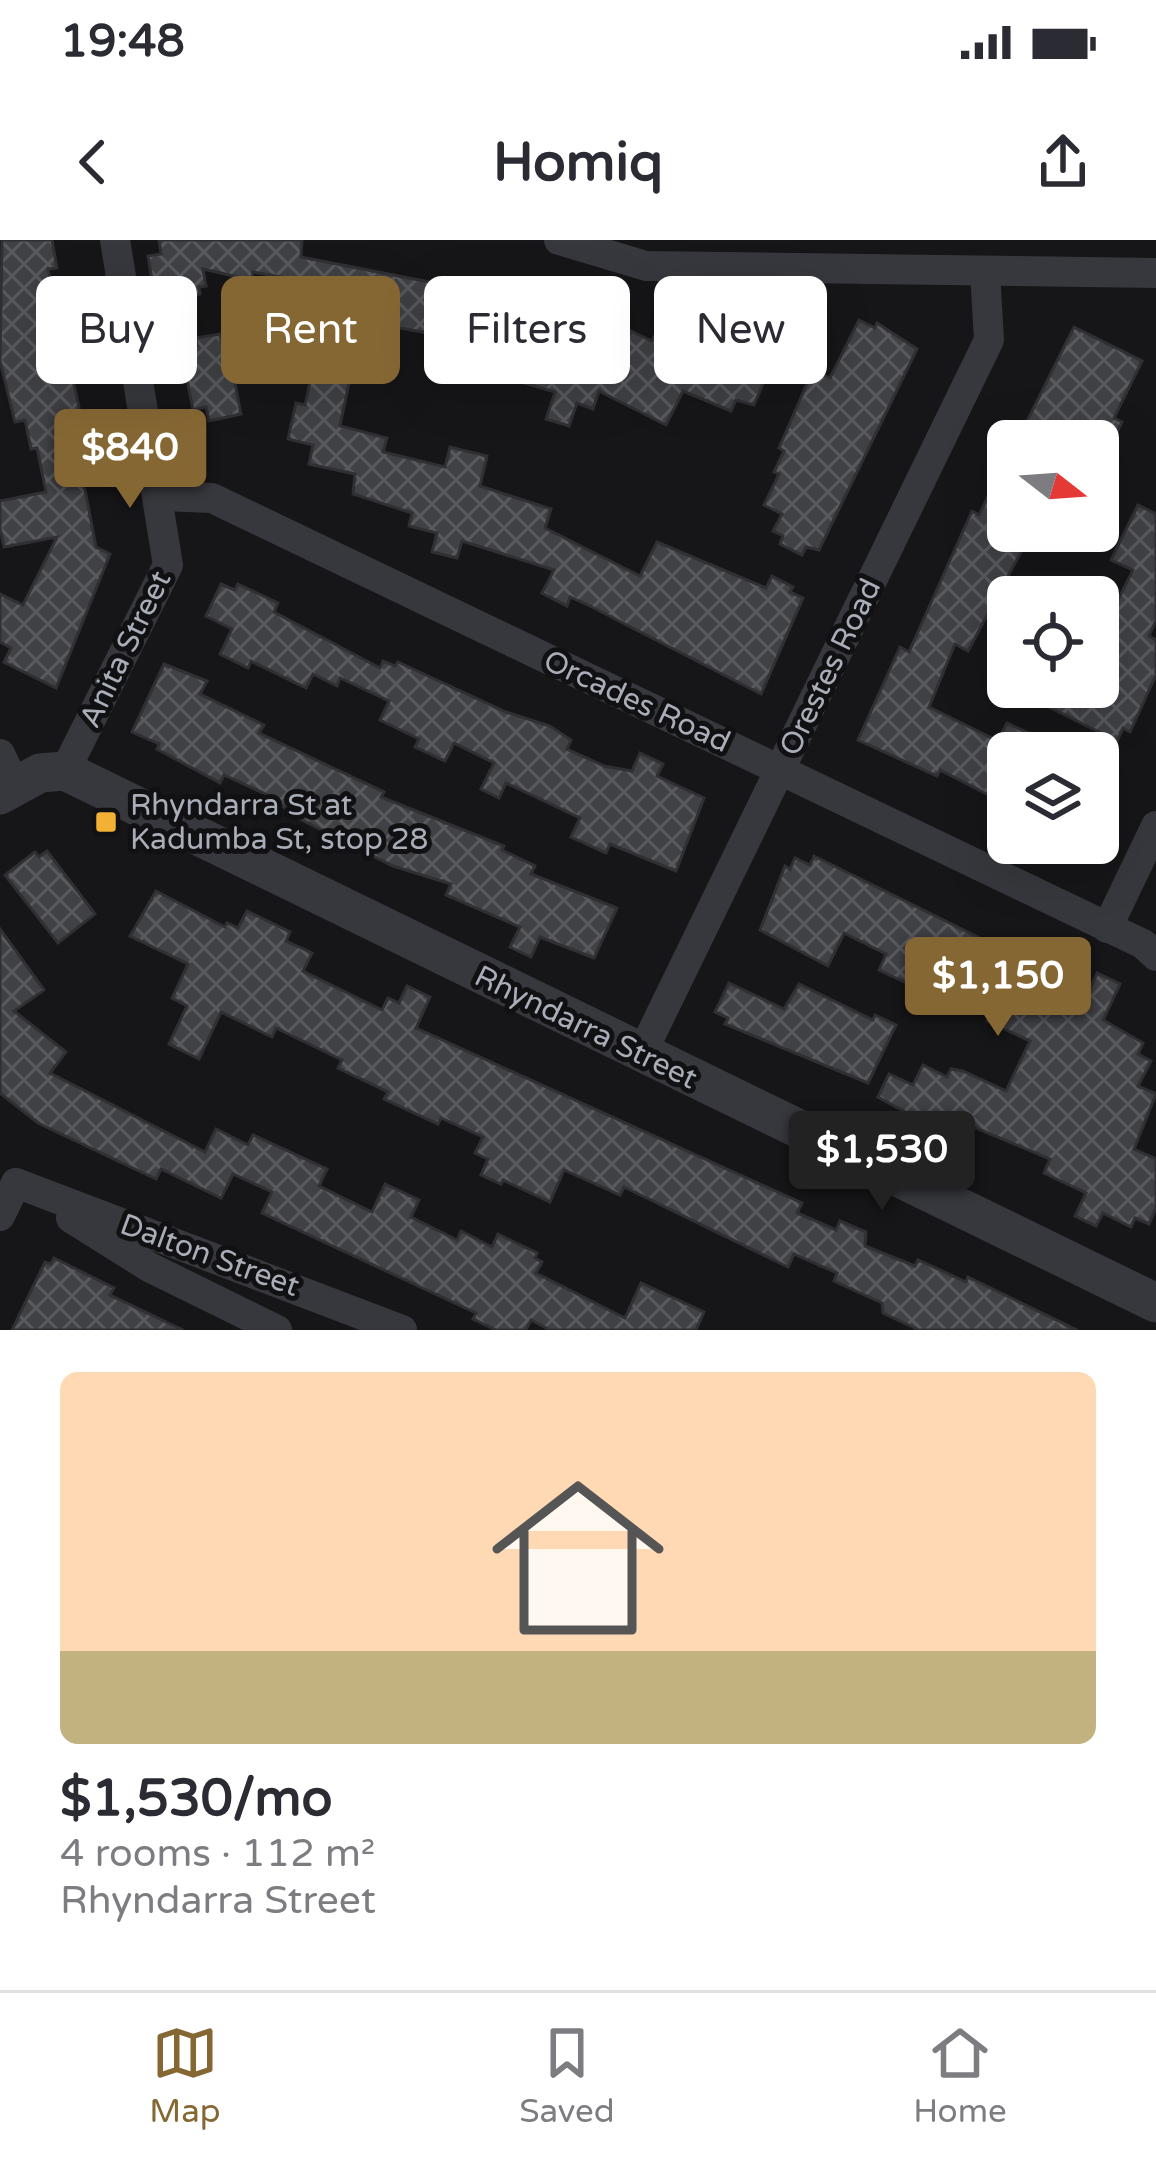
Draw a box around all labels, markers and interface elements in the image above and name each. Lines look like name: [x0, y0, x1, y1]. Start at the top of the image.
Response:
text: 19:48: [60, 15, 185, 69]
icon: back: [60, 129, 126, 195]
icon: share: [1030, 129, 1096, 195]
text: Homiq: [493, 130, 663, 195]
chip: Buy: [36, 276, 197, 384]
chip: Rent: [221, 276, 400, 384]
chip: Filters: [424, 276, 630, 384]
chip: New: [654, 276, 827, 384]
pin: $840: [59, 409, 201, 511]
north arrow: [987, 420, 1119, 552]
map controls: [987, 420, 1119, 864]
text: $840: [81, 424, 179, 471]
street label: Anita Street: [72, 565, 179, 734]
street label: Orestes Road: [772, 573, 889, 762]
button: locate: [987, 576, 1119, 708]
street label: Orcades Road: [538, 642, 736, 761]
button: layers: [987, 732, 1119, 864]
place label: Rhyndarra St at Kadumba St, stop 28: [130, 787, 428, 858]
marker: Rhyndarra St at Kadumba St, stop 28: [93, 809, 119, 835]
pin: $1,150: [900, 937, 1096, 1039]
text: $1,150: [932, 952, 1064, 999]
street label: Rhyndarra Street: [469, 958, 703, 1097]
pin: $1,530: [784, 1111, 980, 1213]
text: $1,530: [816, 1126, 948, 1173]
street label: Dalton Street: [115, 1206, 304, 1305]
icon: home: [470, 1450, 686, 1666]
text: $1,530/mo: [60, 1768, 332, 1830]
text: 4 rooms · 112 m²: [60, 1830, 375, 1877]
text: Rhyndarra Street: [60, 1877, 376, 1924]
tab: Map: [149, 2020, 221, 2131]
tab: Saved: [519, 2020, 615, 2131]
tab: Home: [913, 2020, 1007, 2131]

